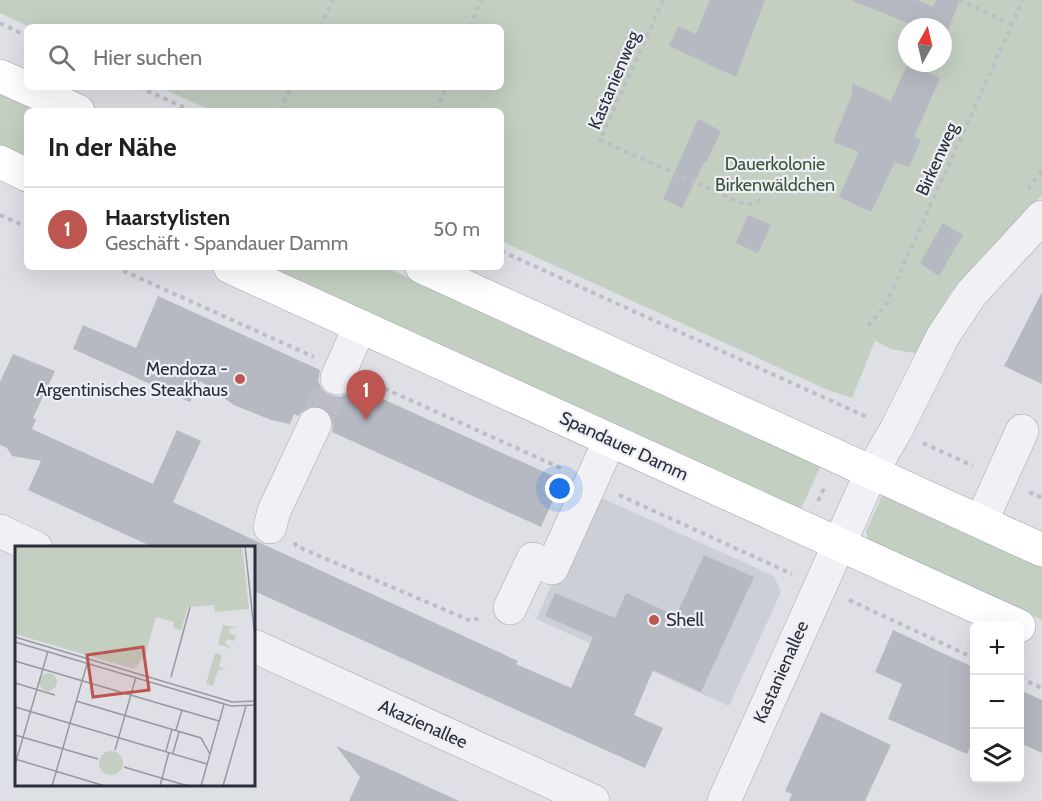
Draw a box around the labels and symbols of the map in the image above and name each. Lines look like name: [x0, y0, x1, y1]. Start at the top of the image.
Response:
north arrow: [898, 18, 952, 72]
street label: Kastanienweg: [583, 26, 645, 133]
street label: Birkenweg: [911, 118, 963, 199]
park label: Dauerkolonie Birkenwäldchen: [715, 153, 835, 196]
place label: Mendoza - Argentinisches Steakhaus: [36, 358, 228, 401]
pin: 1: [346, 370, 386, 420]
marker: Mendoza - Argentinisches Steakhaus: [233, 372, 247, 386]
street label: Spandauer Damm: [556, 407, 692, 485]
your location: [545, 474, 574, 503]
inset map: [15, 546, 255, 786]
place label: Shell: [666, 609, 705, 631]
marker: Shell: [647, 613, 661, 627]
street label: Kastanienallee: [749, 617, 813, 727]
street label: Akazienallee: [375, 695, 471, 753]

